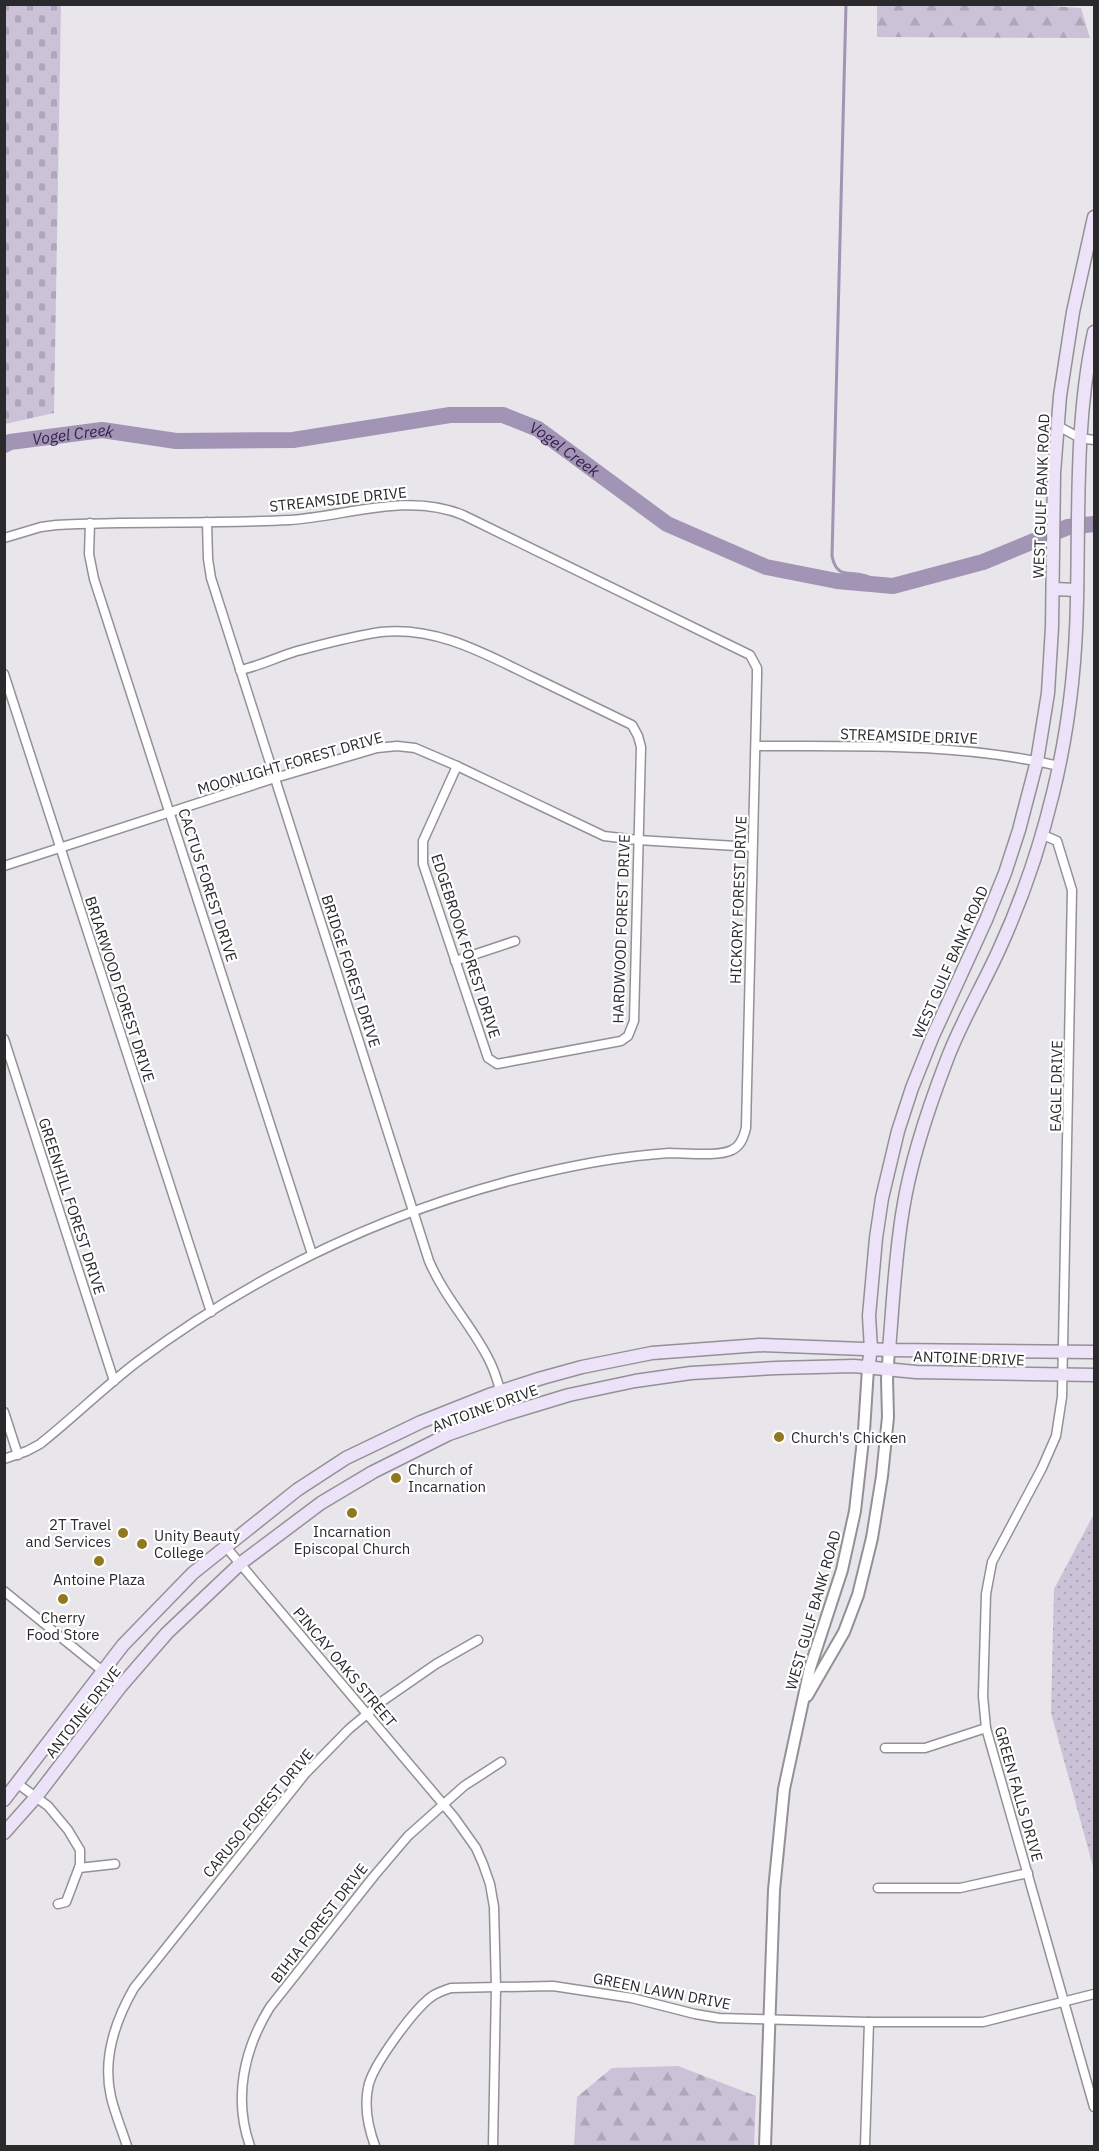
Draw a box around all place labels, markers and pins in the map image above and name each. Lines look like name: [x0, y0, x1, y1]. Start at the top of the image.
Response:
place label: Church's Chicken: [791, 1428, 907, 1447]
marker: Church's Chicken: [772, 1430, 786, 1444]
place label: Church of Incarnation: [408, 1460, 486, 1496]
marker: Church of Incarnation: [389, 1471, 403, 1485]
marker: Incarnation Episcopal Church: [345, 1506, 359, 1520]
place label: 2T Travel and Services: [25, 1515, 111, 1551]
place label: Incarnation Episcopal Church: [294, 1522, 410, 1558]
marker: 2T Travel and Services: [116, 1526, 130, 1540]
place label: Unity Beauty College: [154, 1526, 241, 1562]
marker: Unity Beauty College: [135, 1537, 149, 1551]
marker: Antoine Plaza: [92, 1554, 106, 1568]
place label: Antoine Plaza: [53, 1570, 145, 1589]
marker: Cherry Food Store: [56, 1592, 70, 1606]
place label: Cherry Food Store: [26, 1608, 100, 1644]

